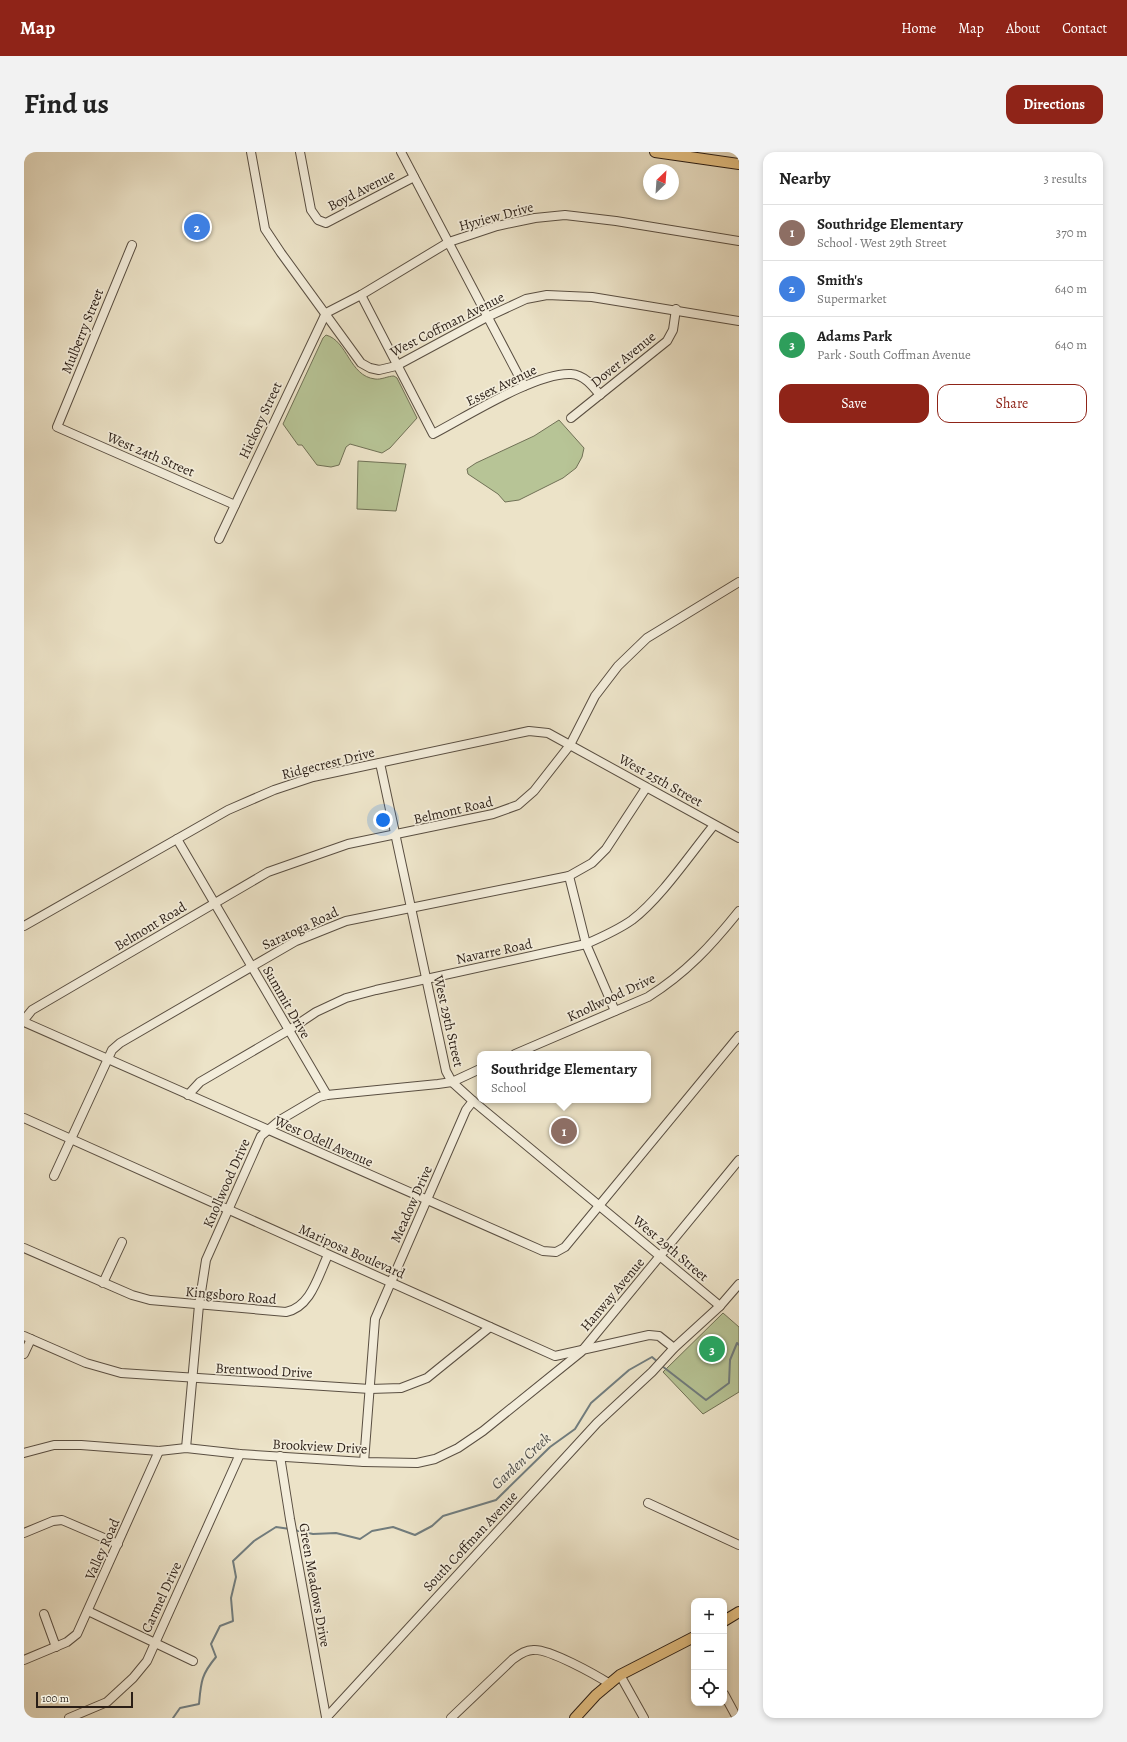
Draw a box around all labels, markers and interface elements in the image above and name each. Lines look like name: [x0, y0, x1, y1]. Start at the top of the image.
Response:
text: Map: [20, 15, 55, 41]
text: Home: [901, 19, 936, 38]
text: Map: [958, 19, 984, 38]
text: About: [1006, 19, 1040, 38]
text: Contact: [1062, 19, 1107, 38]
text: Find us: [24, 85, 109, 123]
button: Directions: [1006, 85, 1103, 124]
north arrow: [643, 164, 679, 200]
street label: Boyd Avenue: [324, 165, 398, 215]
text: Nearby: [779, 167, 830, 190]
text: 3 results: [1043, 170, 1087, 187]
street label: Hyview Drive: [457, 197, 536, 236]
pin: 2: [184, 212, 210, 242]
text: Southridge Elementary: [817, 214, 963, 234]
text: 1: [790, 224, 794, 241]
text: 370 m: [1056, 224, 1087, 241]
text: School · West 29th Street: [817, 234, 947, 251]
text: Smith's: [817, 270, 863, 290]
text: 2: [789, 280, 795, 297]
text: 640 m: [1055, 280, 1087, 297]
street label: Mulberry Street: [57, 285, 108, 377]
street label: West Coffman Avenue: [386, 287, 508, 362]
text: Supermarket: [817, 290, 887, 307]
text: Adams Park: [817, 326, 892, 346]
street label: Dover Avenue: [587, 327, 660, 392]
text: 3: [789, 336, 795, 353]
text: 640 m: [1055, 336, 1087, 353]
text: Park · South Coffman Avenue: [817, 346, 971, 363]
street label: Essex Avenue: [463, 360, 540, 411]
street label: Hickory Street: [234, 378, 287, 462]
button: Save: [779, 384, 929, 423]
button: Share: [937, 384, 1087, 423]
street label: West 24th Street: [103, 427, 198, 482]
street label: Ridgecrest Drive: [280, 743, 377, 784]
street label: West 25th Street: [614, 749, 706, 812]
street label: Belmont Road: [412, 792, 495, 829]
your location: [373, 810, 393, 830]
street label: Belmont Road: [111, 897, 190, 955]
street label: Saratoga Road: [259, 902, 342, 954]
street label: Navarre Road: [454, 934, 534, 969]
street label: Summit Drive: [258, 962, 315, 1042]
street label: Knollwood Drive: [564, 969, 659, 1026]
street label: West 29th Street: [429, 972, 468, 1069]
popup: [477, 1051, 651, 1103]
text: Southridge Elementary: [491, 1059, 637, 1079]
text: School: [491, 1079, 526, 1096]
street label: West Odell Avenue: [271, 1111, 376, 1172]
pin: 1: [551, 1116, 577, 1146]
street label: Knollwood Drive: [198, 1136, 255, 1231]
street label: Meadow Drive: [386, 1163, 437, 1246]
street label: West 29th Street: [628, 1210, 713, 1286]
street label: Mariposa Boulevard: [296, 1219, 408, 1284]
street label: Hanway Avenue: [576, 1253, 649, 1335]
street label: Kingsboro Road: [185, 1282, 278, 1309]
pin: 3: [699, 1334, 725, 1364]
street label: Brentwood Drive: [215, 1358, 313, 1383]
water label: Garden Creek: [487, 1428, 555, 1494]
street label: Brookview Drive: [272, 1435, 368, 1458]
street label: South Coffman Avenue: [419, 1487, 522, 1596]
street label: Valley Road: [80, 1515, 125, 1584]
street label: Green Meadows Drive: [294, 1522, 335, 1649]
street label: Carmel Drive: [137, 1559, 186, 1636]
map controls: [691, 1598, 727, 1706]
button: +: [691, 1598, 727, 1634]
button: −: [691, 1634, 727, 1670]
button: locate: [691, 1670, 727, 1706]
scale bar: [36, 1690, 133, 1709]
text: 100 m: [42, 1691, 69, 1706]

